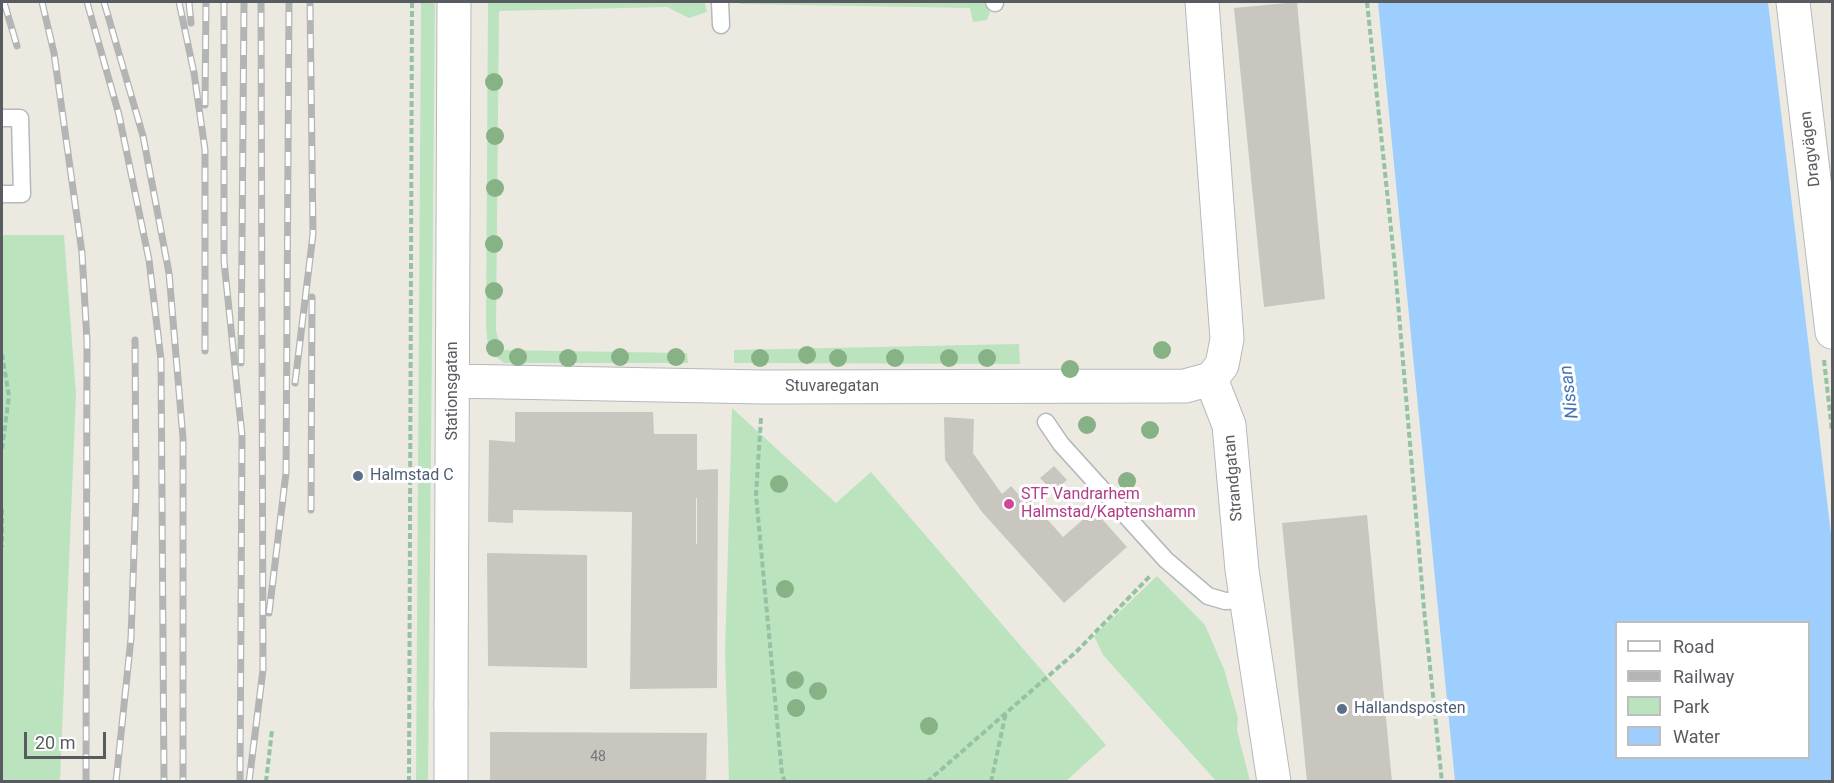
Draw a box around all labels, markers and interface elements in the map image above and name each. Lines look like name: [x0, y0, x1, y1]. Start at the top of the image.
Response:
street label: Dragvägen: [1797, 110, 1825, 188]
street label: Stationsgatan: [443, 341, 463, 441]
water label: Nissan: [1556, 364, 1584, 420]
street label: Stuvaregatan: [785, 377, 879, 397]
street label: Strandgatan: [1221, 434, 1247, 522]
place label: Halmstad C: [370, 466, 454, 486]
marker: Halmstad C: [351, 469, 365, 483]
place label: STF Vandrarhem Halmstad/Kaptenshamn: [1021, 485, 1196, 523]
marker: STF Vandrarhem Halmstad/Kaptenshamn: [1002, 497, 1016, 511]
legend: [1615, 621, 1810, 759]
text: Road: [1673, 636, 1714, 657]
text: Railway: [1673, 666, 1734, 687]
text: Park: [1673, 696, 1709, 717]
place label: Hallandsposten: [1354, 699, 1466, 719]
marker: Hallandsposten: [1335, 702, 1349, 716]
scale bar: [27, 720, 110, 758]
text: Water: [1673, 726, 1720, 747]
text: 20 m: [35, 732, 75, 753]
house number: 48: [590, 749, 606, 765]

